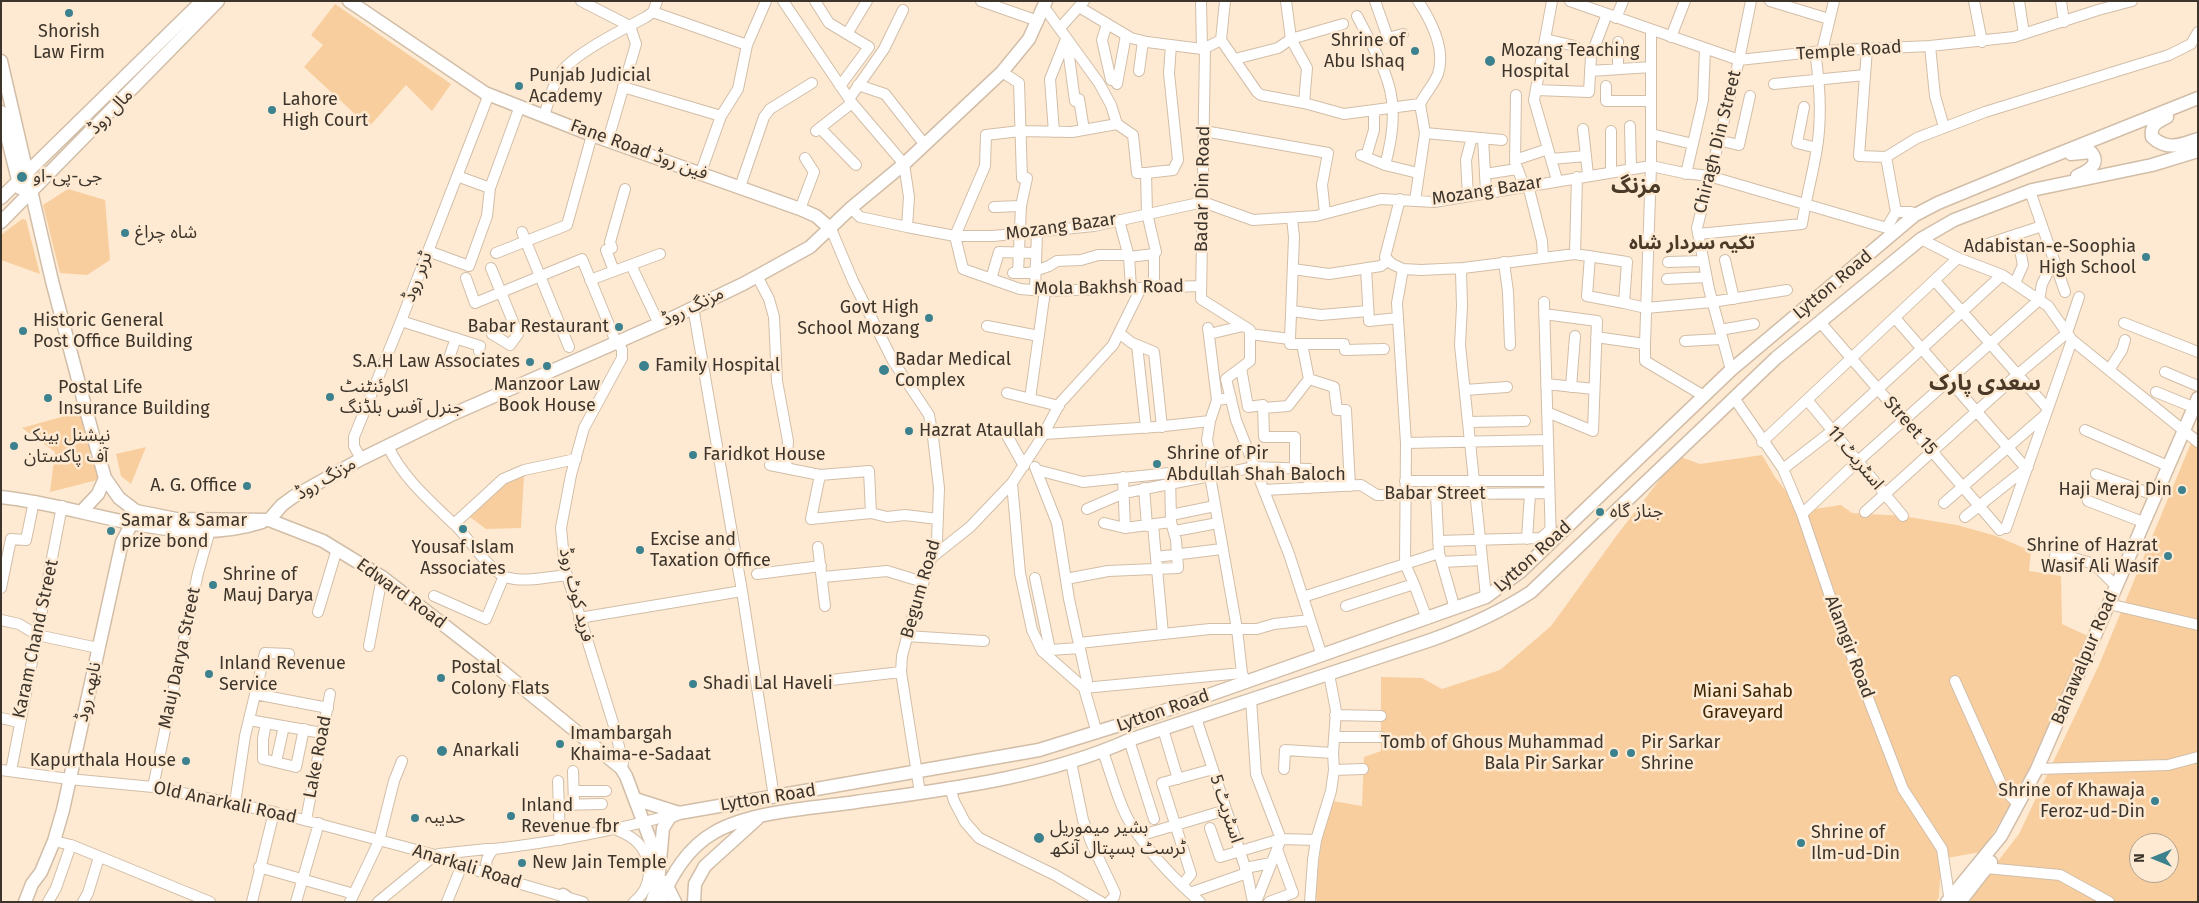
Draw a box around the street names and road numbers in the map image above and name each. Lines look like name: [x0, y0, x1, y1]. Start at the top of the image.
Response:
street label: Temple Road: [1796, 37, 1902, 65]
street label: Chiragh Din Street: [1690, 68, 1746, 216]
street label: مال روڈ: [84, 85, 138, 139]
street label: Fane Road فین روڈ: [567, 115, 711, 185]
street label: Badar Din Road: [1191, 126, 1215, 252]
street label: Mozang Bazar: [1430, 172, 1544, 210]
street label: Mozang Bazar: [1004, 209, 1118, 245]
street label: Lytton Road: [1789, 246, 1877, 324]
street label: ٹرنر روڈ: [399, 249, 437, 305]
street label: Mola Bakhsh Road: [1034, 276, 1184, 300]
street label: مزنگ روڈ: [658, 283, 728, 331]
street label: Street 15: [1879, 392, 1941, 460]
street label: اسٹریٹ 11: [1822, 422, 1888, 494]
street label: مزنگ روڈ: [292, 453, 360, 505]
street label: Babar Street: [1384, 483, 1486, 505]
street label: Lytton Road: [1490, 517, 1576, 597]
street label: Begum Road: [897, 537, 945, 641]
street label: فرید کوٹ روڈ: [554, 546, 598, 644]
street label: Edward Road: [352, 554, 450, 634]
street label: Karam Chand Street: [9, 558, 63, 720]
street label: Mauj Darya Street: [154, 585, 206, 731]
street label: Bahawalpur Road: [2047, 588, 2123, 728]
street label: Alamgir Road: [1819, 593, 1879, 701]
street label: نابھہ روڈ: [72, 660, 106, 724]
street label: Lytton Road: [1114, 685, 1212, 737]
street label: Lake Road: [299, 714, 337, 800]
street label: اسٹریٹ 5: [1205, 772, 1247, 846]
street label: Old Anarkali Road: [151, 777, 299, 829]
street label: Lytton Road: [719, 780, 817, 816]
street label: Anarkali Road: [410, 840, 524, 894]

